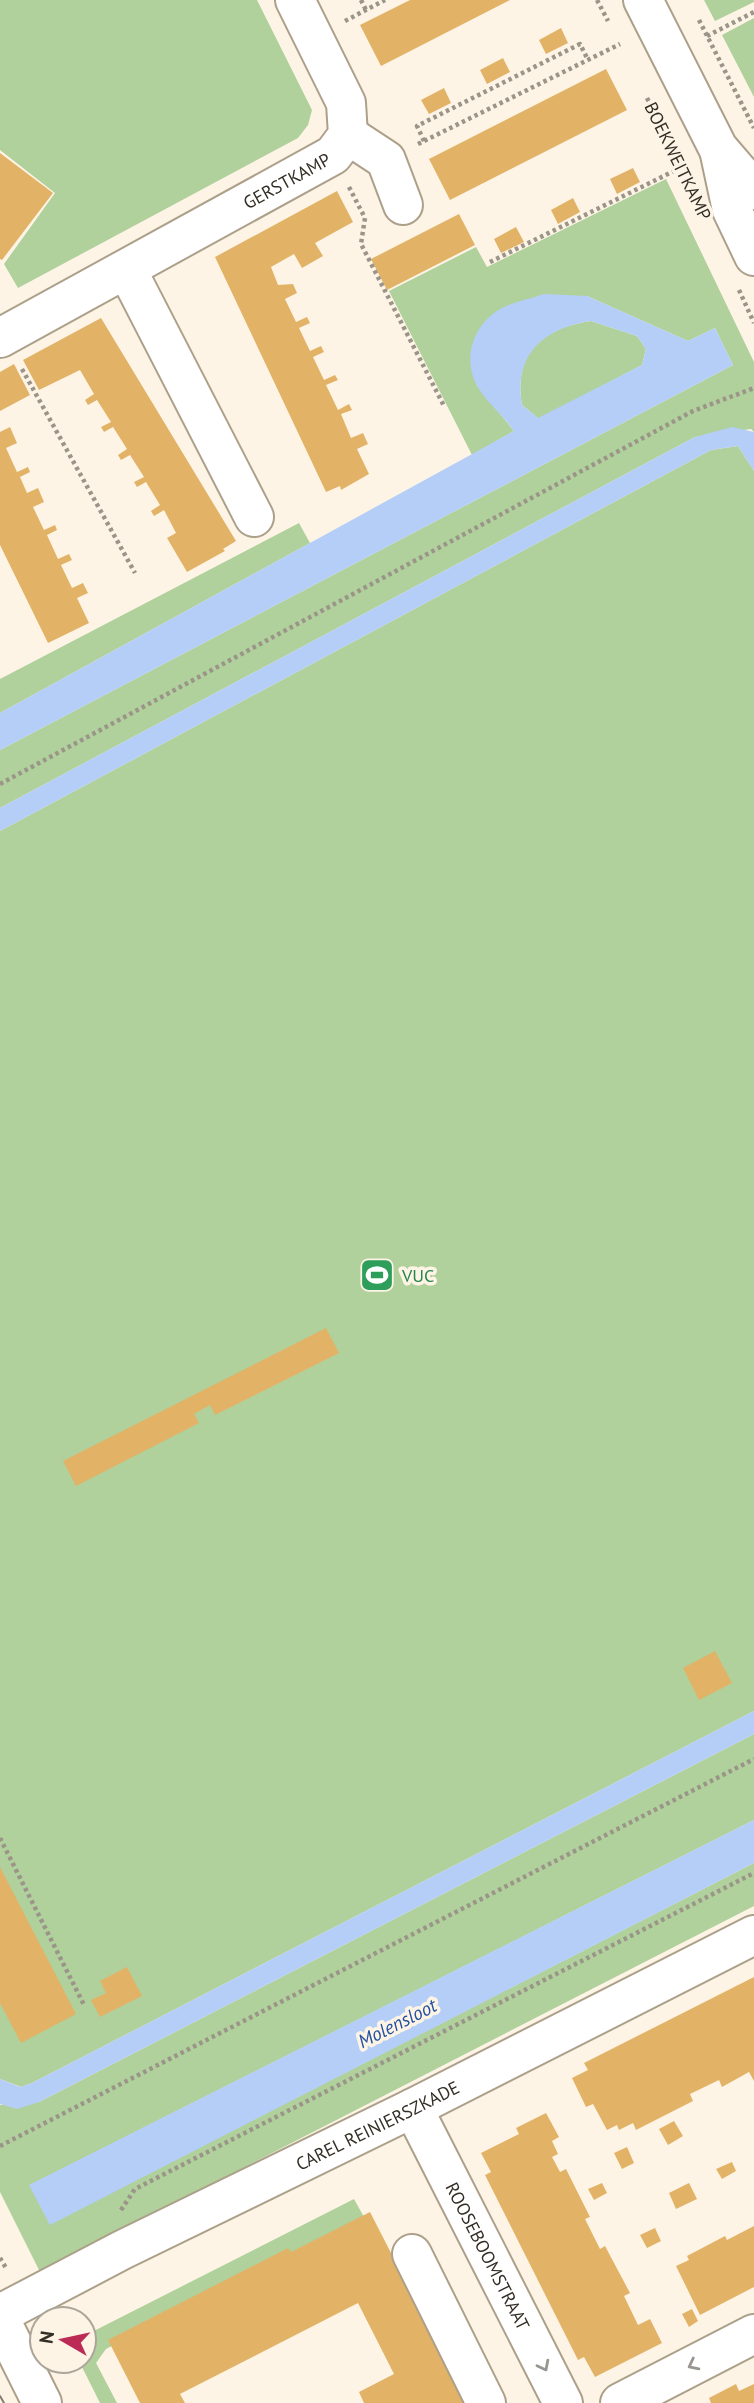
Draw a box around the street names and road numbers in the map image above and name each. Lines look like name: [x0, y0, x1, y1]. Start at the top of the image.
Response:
street label: BOEKWEITKAMP: [639, 98, 717, 224]
street label: GERSTKAMP: [239, 147, 334, 214]
street label: CAREL REINIERSZKADE: [292, 2075, 463, 2175]
street label: ROOSEBOOMSTRAAT: [441, 2178, 535, 2334]

